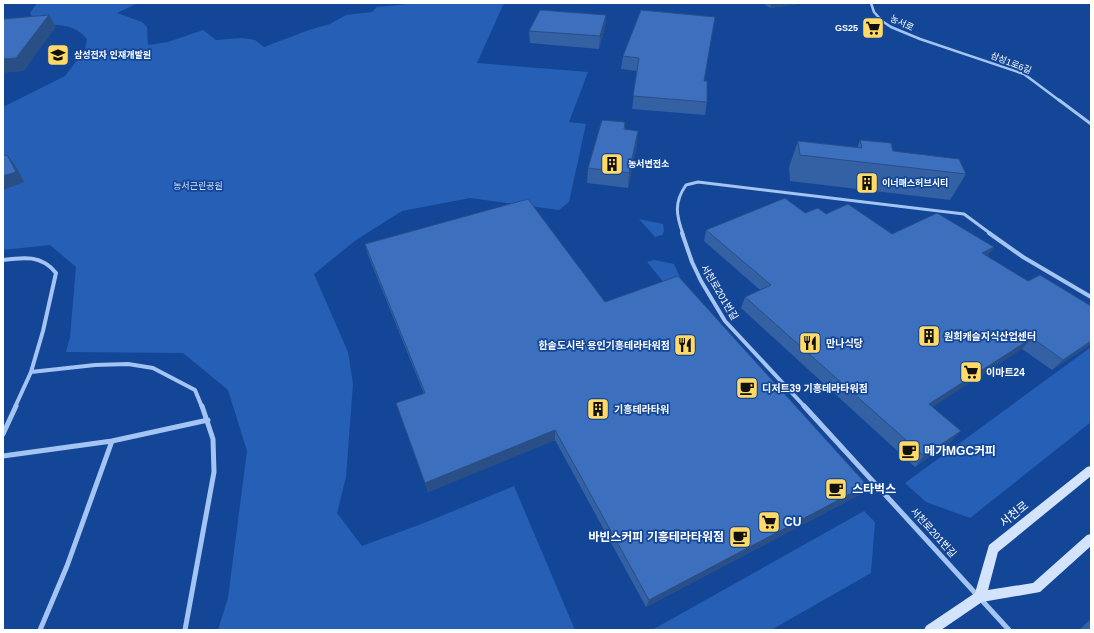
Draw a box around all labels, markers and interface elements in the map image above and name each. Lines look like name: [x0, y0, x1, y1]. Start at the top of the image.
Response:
street label: 농서로: [889, 13, 915, 33]
supermarket icon: GS25: [860, 15, 886, 41]
place label: GS25: [835, 23, 858, 33]
school or university icon: 삼성전자 인재개발원: [45, 42, 71, 68]
place label: 삼성전자 인재개발원: [74, 50, 151, 60]
street label: 삼성1로6길: [989, 50, 1033, 76]
building icon: 농서변전소: [599, 151, 625, 177]
place label: 농서변전소: [628, 159, 669, 169]
building icon: 이너매스허브시티: [854, 170, 880, 196]
place label: 이너매스허브시티: [882, 178, 948, 188]
park label: 농서근린공원: [173, 181, 223, 191]
street label: 서천로201번길: [699, 263, 740, 322]
building icon: 원희캐슬지식산업센터: [916, 323, 942, 349]
restaurant icon: 만나식당: [797, 330, 823, 356]
place label: 원희캐슬지식산업센터: [944, 331, 1036, 342]
restaurant icon: 한솥도시락 용인기흥테라타워점: [672, 332, 698, 358]
place label: 만나식당: [826, 338, 863, 349]
place label: 한솥도시락 용인기흥테라타워점: [538, 340, 670, 351]
supermarket icon: 이마트24: [958, 359, 984, 385]
place label: 이마트24: [986, 367, 1025, 378]
cafe icon: 디저트39 기흥테라타워점: [734, 375, 760, 401]
place label: 디저트39 기흥테라타워점: [762, 383, 868, 394]
building icon: 기흥테라타워: [585, 396, 611, 422]
place label: 기흥테라타워: [614, 404, 669, 415]
cafe icon: 메가MGC커피: [896, 438, 922, 464]
place label: 메가MGC커피: [924, 444, 996, 458]
cafe icon: 스타벅스: [823, 476, 849, 502]
place label: 스타벅스: [852, 482, 896, 496]
street label: 서천로: [997, 498, 1031, 530]
street label: 서천로201번길: [909, 505, 959, 559]
supermarket icon: CU: [756, 509, 782, 535]
place label: CU: [784, 515, 801, 529]
cafe icon: 바빈스커피 기흥테라타워점: [727, 524, 753, 550]
place label: 바빈스커피 기흥테라타워점: [588, 530, 724, 544]

